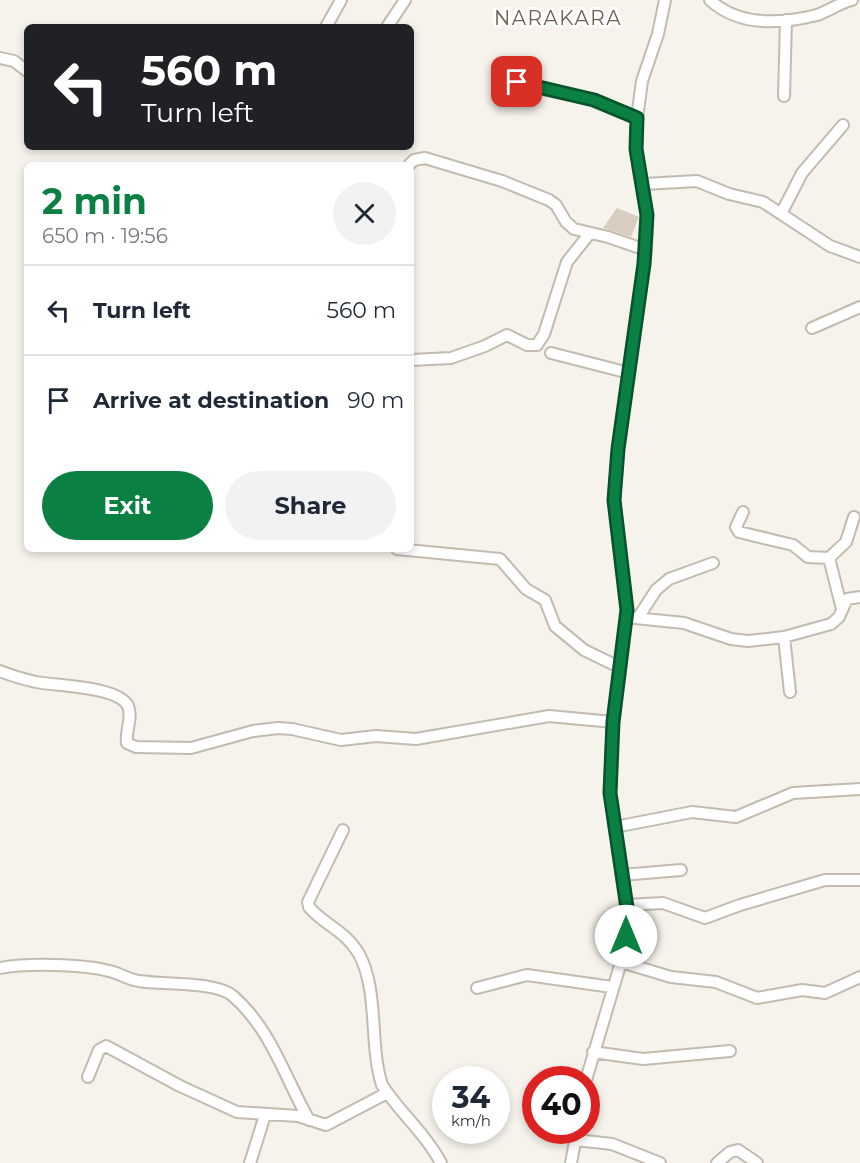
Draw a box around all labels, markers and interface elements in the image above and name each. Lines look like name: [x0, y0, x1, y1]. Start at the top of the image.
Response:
district label: NARAKARA: [494, 6, 622, 30]
text: 560 m: [141, 44, 277, 96]
icon: left: [42, 48, 120, 126]
pin: [491, 56, 542, 107]
icon: arrive: [500, 65, 533, 98]
text: Turn left: [141, 96, 254, 129]
text: 2 min: [42, 179, 147, 223]
button: close: [333, 182, 396, 245]
text: 650 m · 19:56: [42, 224, 168, 248]
icon: left: [42, 294, 75, 327]
text: Turn left: [93, 297, 191, 324]
text: 560 m: [326, 297, 396, 324]
icon: arrive: [42, 384, 75, 417]
text: Arrive at destination: [93, 387, 329, 414]
text: 90 m: [347, 387, 404, 414]
button: Exit: [42, 471, 213, 540]
button: Share: [225, 471, 396, 540]
position arrow: [594, 904, 658, 968]
speed limit sign: 40: [522, 1066, 600, 1144]
text: 34: [452, 1079, 490, 1116]
text: km/h: [451, 1111, 491, 1130]

